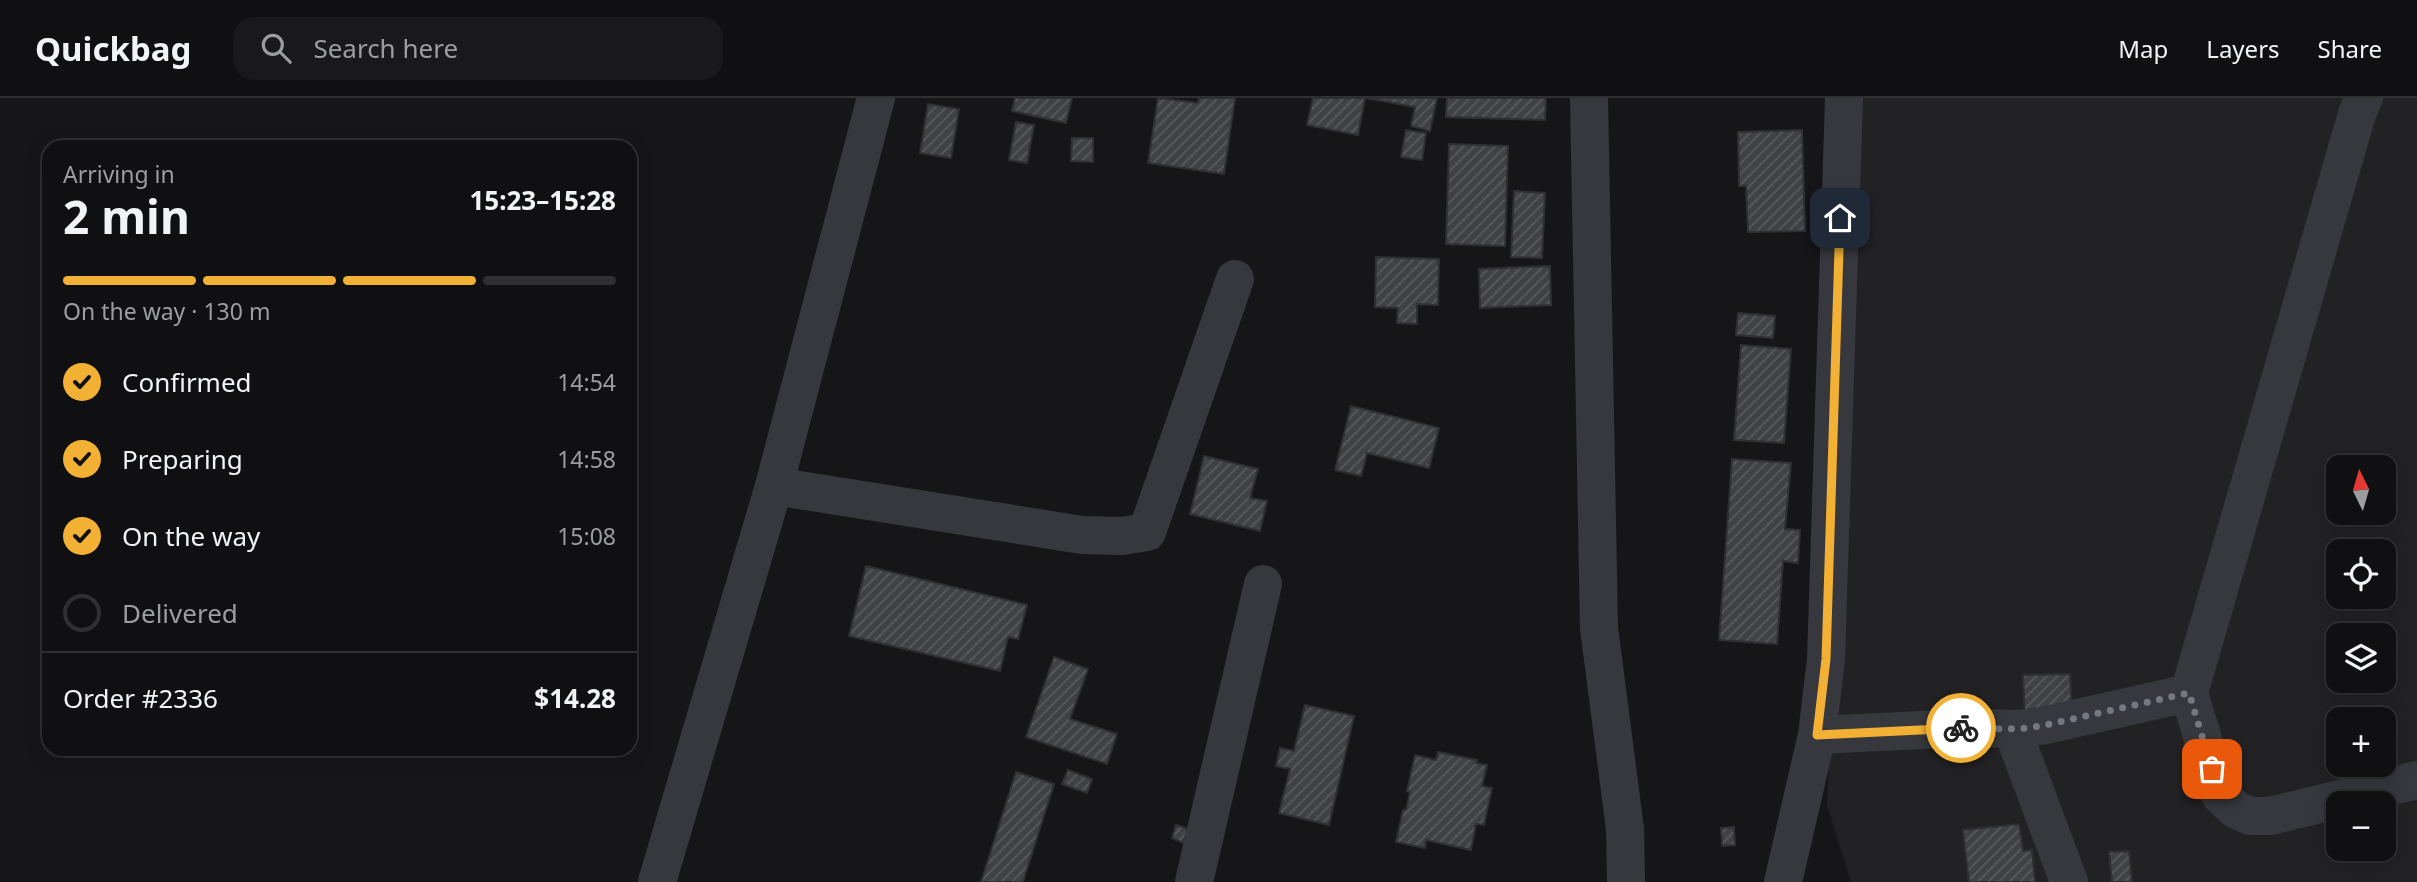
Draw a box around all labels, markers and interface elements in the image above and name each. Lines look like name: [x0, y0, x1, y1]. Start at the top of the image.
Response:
search box: [233, 17, 723, 80]
text: Quickbag: [35, 26, 191, 71]
icon: search: [257, 29, 295, 67]
text: Search here: [313, 30, 458, 66]
text: Map: [2118, 32, 2168, 65]
text: Layers: [2206, 32, 2280, 65]
text: Share: [2318, 32, 2382, 65]
text: Arriving in: [63, 158, 175, 190]
text: 15:23–15:28: [469, 182, 616, 218]
text: 2 min: [63, 185, 190, 247]
pin: [1810, 188, 1870, 248]
icon: home: [1821, 199, 1859, 237]
text: On the way · 130 m: [63, 295, 270, 327]
icon: check: [63, 363, 101, 401]
text: Confirmed: [122, 364, 252, 400]
text: 14:54: [557, 366, 616, 398]
icon: check: [63, 440, 101, 478]
text: Preparing: [122, 441, 243, 477]
text: 14:58: [557, 443, 616, 475]
north arrow: [2326, 455, 2396, 525]
map controls: [2326, 455, 2396, 861]
icon: check: [63, 517, 101, 555]
text: On the way: [122, 518, 260, 554]
text: 15:08: [557, 520, 616, 552]
button: locate: [2326, 539, 2396, 609]
text: Delivered: [122, 595, 238, 631]
button: layers: [2326, 623, 2396, 693]
text: Order #2336: [63, 680, 218, 716]
text: $14.28: [534, 680, 616, 716]
courier: [1926, 693, 1996, 763]
button: +: [2326, 707, 2396, 777]
icon: bike: [1942, 709, 1980, 747]
pin: [2182, 739, 2242, 799]
icon: bag: [2193, 750, 2231, 788]
button: −: [2326, 791, 2396, 861]

